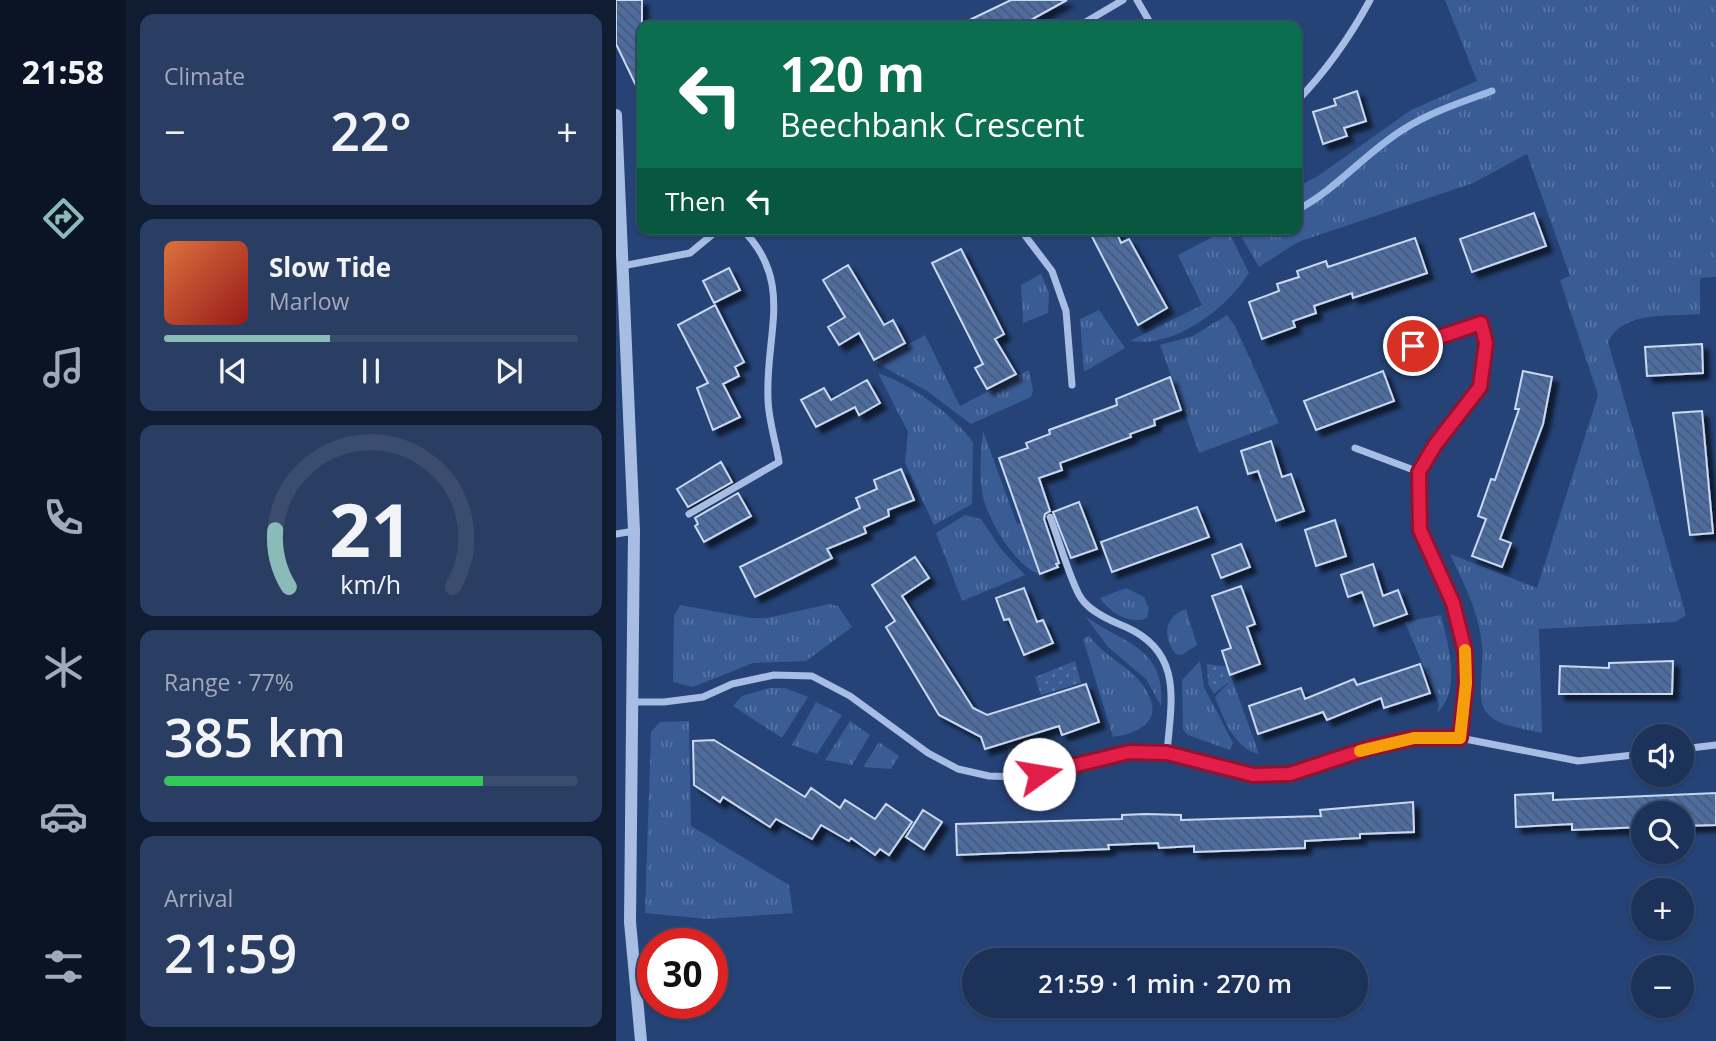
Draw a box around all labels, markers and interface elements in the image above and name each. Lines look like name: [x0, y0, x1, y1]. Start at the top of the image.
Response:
text: 120 m: [780, 40, 925, 106]
icon: left: [665, 49, 756, 140]
text: 21:58: [22, 50, 104, 93]
text: Climate: [164, 60, 245, 92]
text: 22°: [330, 95, 412, 166]
text: Beechbank Crescent: [780, 103, 1084, 146]
text: −: [164, 105, 186, 157]
text: +: [556, 105, 578, 157]
icon: left: [740, 182, 778, 220]
text: Then: [665, 183, 726, 219]
icon: directions: [39, 194, 88, 243]
text: Slow Tide: [269, 249, 391, 285]
text: Marlow: [269, 285, 349, 317]
pin: [1383, 316, 1443, 376]
icon: arrive: [1394, 327, 1432, 365]
icon: music: [39, 343, 88, 392]
icon: previous: [214, 352, 252, 390]
icon: pause: [352, 352, 390, 390]
icon: next: [490, 352, 528, 390]
text: 21: [329, 479, 413, 578]
icon: phone: [39, 493, 88, 542]
text: km/h: [341, 566, 401, 600]
icon: climate: [39, 643, 88, 692]
text: Range · 77%: [164, 666, 294, 698]
text: 385 km: [164, 701, 346, 772]
map controls: [1631, 724, 1694, 1018]
button: sound: [1631, 724, 1694, 787]
position arrow: [1002, 737, 1076, 811]
icon: car: [39, 792, 88, 841]
button: search: [1631, 801, 1694, 864]
button: +: [1631, 878, 1694, 941]
text: Arrival: [164, 882, 233, 914]
text: 21:59: [164, 917, 297, 988]
speed limit sign: 30: [637, 928, 728, 1019]
icon: filters: [39, 942, 88, 991]
button: −: [1631, 955, 1694, 1018]
text: 21:59 · 1 min · 270 m: [1038, 965, 1292, 1001]

